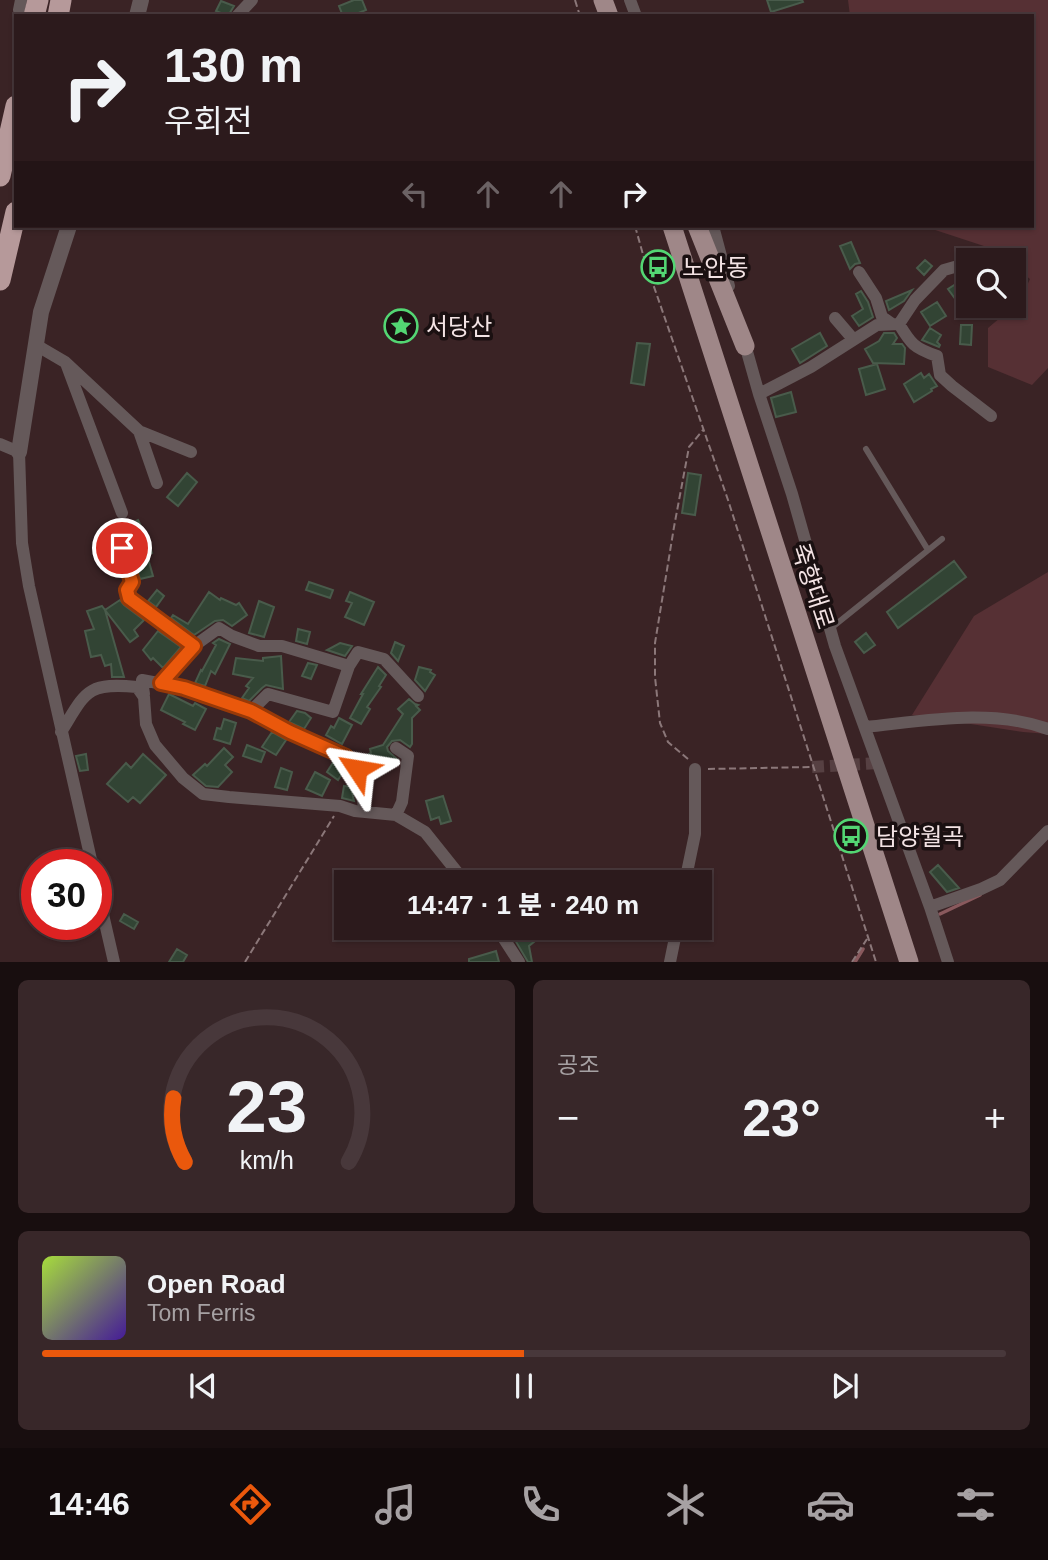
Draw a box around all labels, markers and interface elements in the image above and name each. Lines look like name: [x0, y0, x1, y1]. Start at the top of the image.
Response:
text: 130 m: [164, 38, 303, 92]
icon: right: [49, 42, 140, 133]
text: 우회전: [164, 103, 252, 139]
icon: left: [396, 175, 434, 213]
icon: ahead: [469, 175, 507, 213]
icon: ahead: [542, 175, 580, 213]
icon: right: [615, 175, 653, 213]
bus stop icon: 노안동: [639, 248, 677, 286]
map controls: [956, 248, 1026, 318]
button: search: [956, 248, 1026, 318]
place label: 노안동: [682, 254, 748, 281]
place icon: 서당산: [382, 307, 420, 345]
place label: 서당산: [426, 313, 492, 340]
pin: [92, 518, 152, 578]
icon: arrive: [103, 529, 141, 567]
street label: 죽향대로: [787, 540, 839, 632]
position arrow: [320, 732, 394, 806]
bus stop icon: 담양월곡: [832, 817, 870, 855]
place label: 담양월곡: [876, 823, 964, 850]
speed limit sign: 30: [21, 849, 112, 940]
text: 14:47 · 1 분 · 240 m: [407, 890, 639, 920]
text: 공조: [557, 1052, 599, 1078]
text: 23: [226, 1067, 307, 1148]
text: 23°: [742, 1089, 821, 1147]
text: −: [557, 1097, 579, 1139]
text: +: [984, 1097, 1006, 1139]
text: km/h: [239, 1146, 294, 1174]
text: Open Road: [147, 1269, 286, 1299]
text: Tom Ferris: [147, 1300, 256, 1326]
icon: previous: [184, 1367, 222, 1405]
icon: pause: [505, 1367, 543, 1405]
icon: next: [826, 1367, 864, 1405]
icon: directions: [226, 1480, 275, 1529]
icon: music: [371, 1480, 420, 1529]
icon: phone: [516, 1480, 565, 1529]
icon: climate: [661, 1480, 710, 1529]
icon: car: [806, 1480, 855, 1529]
icon: filters: [951, 1480, 1000, 1529]
text: 14:46: [48, 1486, 130, 1522]

